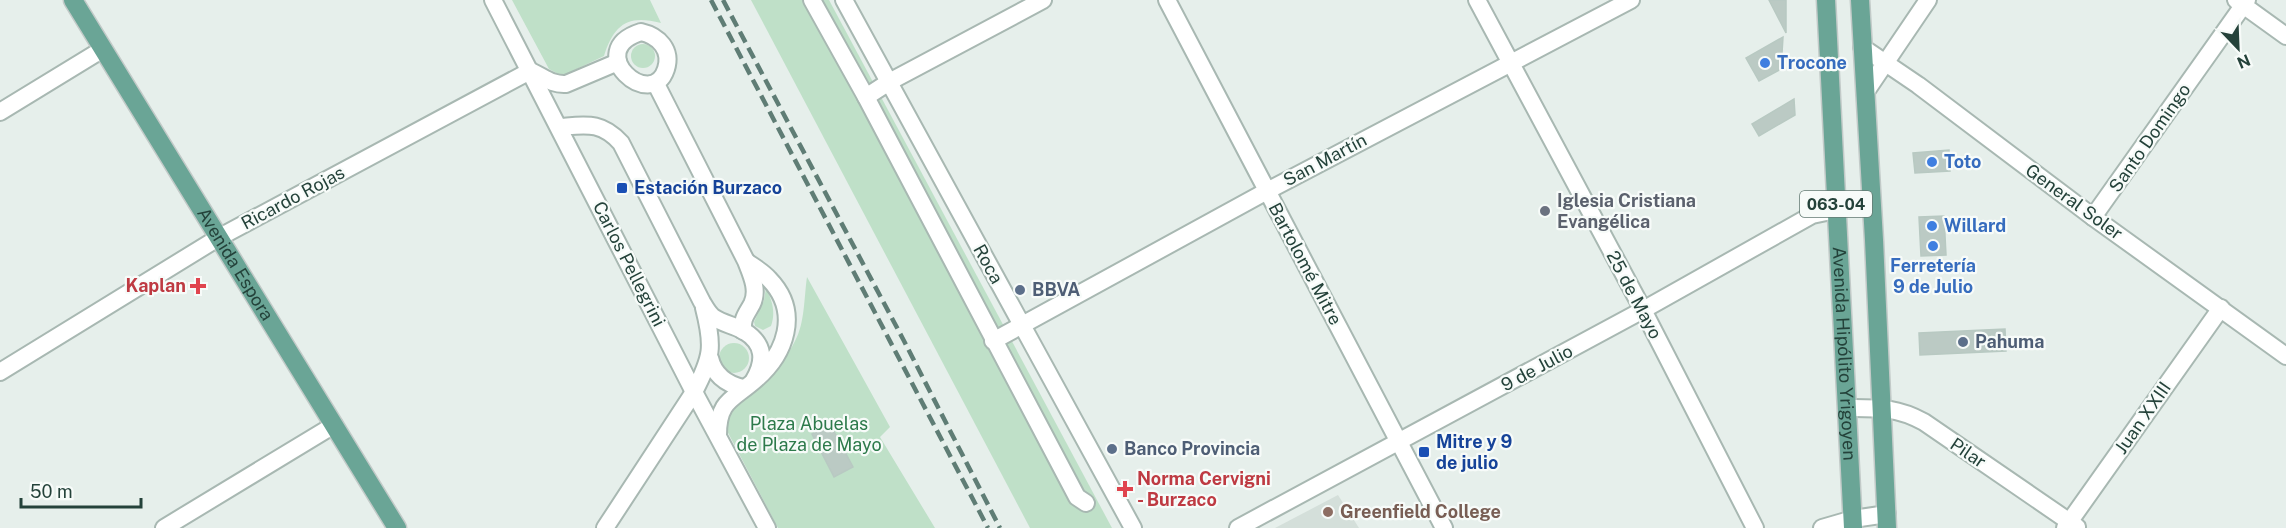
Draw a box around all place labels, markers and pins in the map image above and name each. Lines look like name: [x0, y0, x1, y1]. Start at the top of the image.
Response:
place label: Trocone: [1777, 52, 1847, 73]
marker: Trocone: [1758, 56, 1772, 70]
place label: Toto: [1944, 151, 1981, 172]
marker: Toto: [1925, 155, 1939, 169]
place label: Estación Burzaco: [634, 177, 782, 198]
marker: Estación Burzaco: [615, 181, 629, 195]
place label: Iglesia Cristiana Evangélica: [1557, 190, 1696, 232]
marker: Iglesia Cristiana Evangélica: [1538, 204, 1552, 218]
place label: Willard: [1944, 215, 2006, 236]
marker: Willard: [1925, 219, 1939, 233]
marker: Ferretería 9 de Julio: [1926, 239, 1940, 253]
place label: Ferretería 9 de Julio: [1890, 255, 1976, 297]
place label: Kaplan: [125, 275, 186, 296]
marker: Kaplan: [191, 279, 205, 293]
place label: BBVA: [1032, 279, 1080, 300]
marker: BBVA: [1013, 283, 1027, 297]
place label: Pahuma: [1975, 331, 2044, 352]
marker: Pahuma: [1956, 335, 1970, 349]
place label: Mitre y 9 de julio: [1436, 431, 1513, 473]
place label: Banco Provincia: [1124, 438, 1260, 459]
marker: Banco Provincia: [1105, 442, 1119, 456]
marker: Mitre y 9 de julio: [1417, 445, 1431, 459]
place label: Norma Cervigni - Burzaco: [1137, 468, 1271, 510]
marker: Norma Cervigni - Burzaco: [1118, 482, 1132, 496]
place label: Greenfield College: [1340, 501, 1501, 522]
marker: Greenfield College: [1321, 505, 1335, 519]

